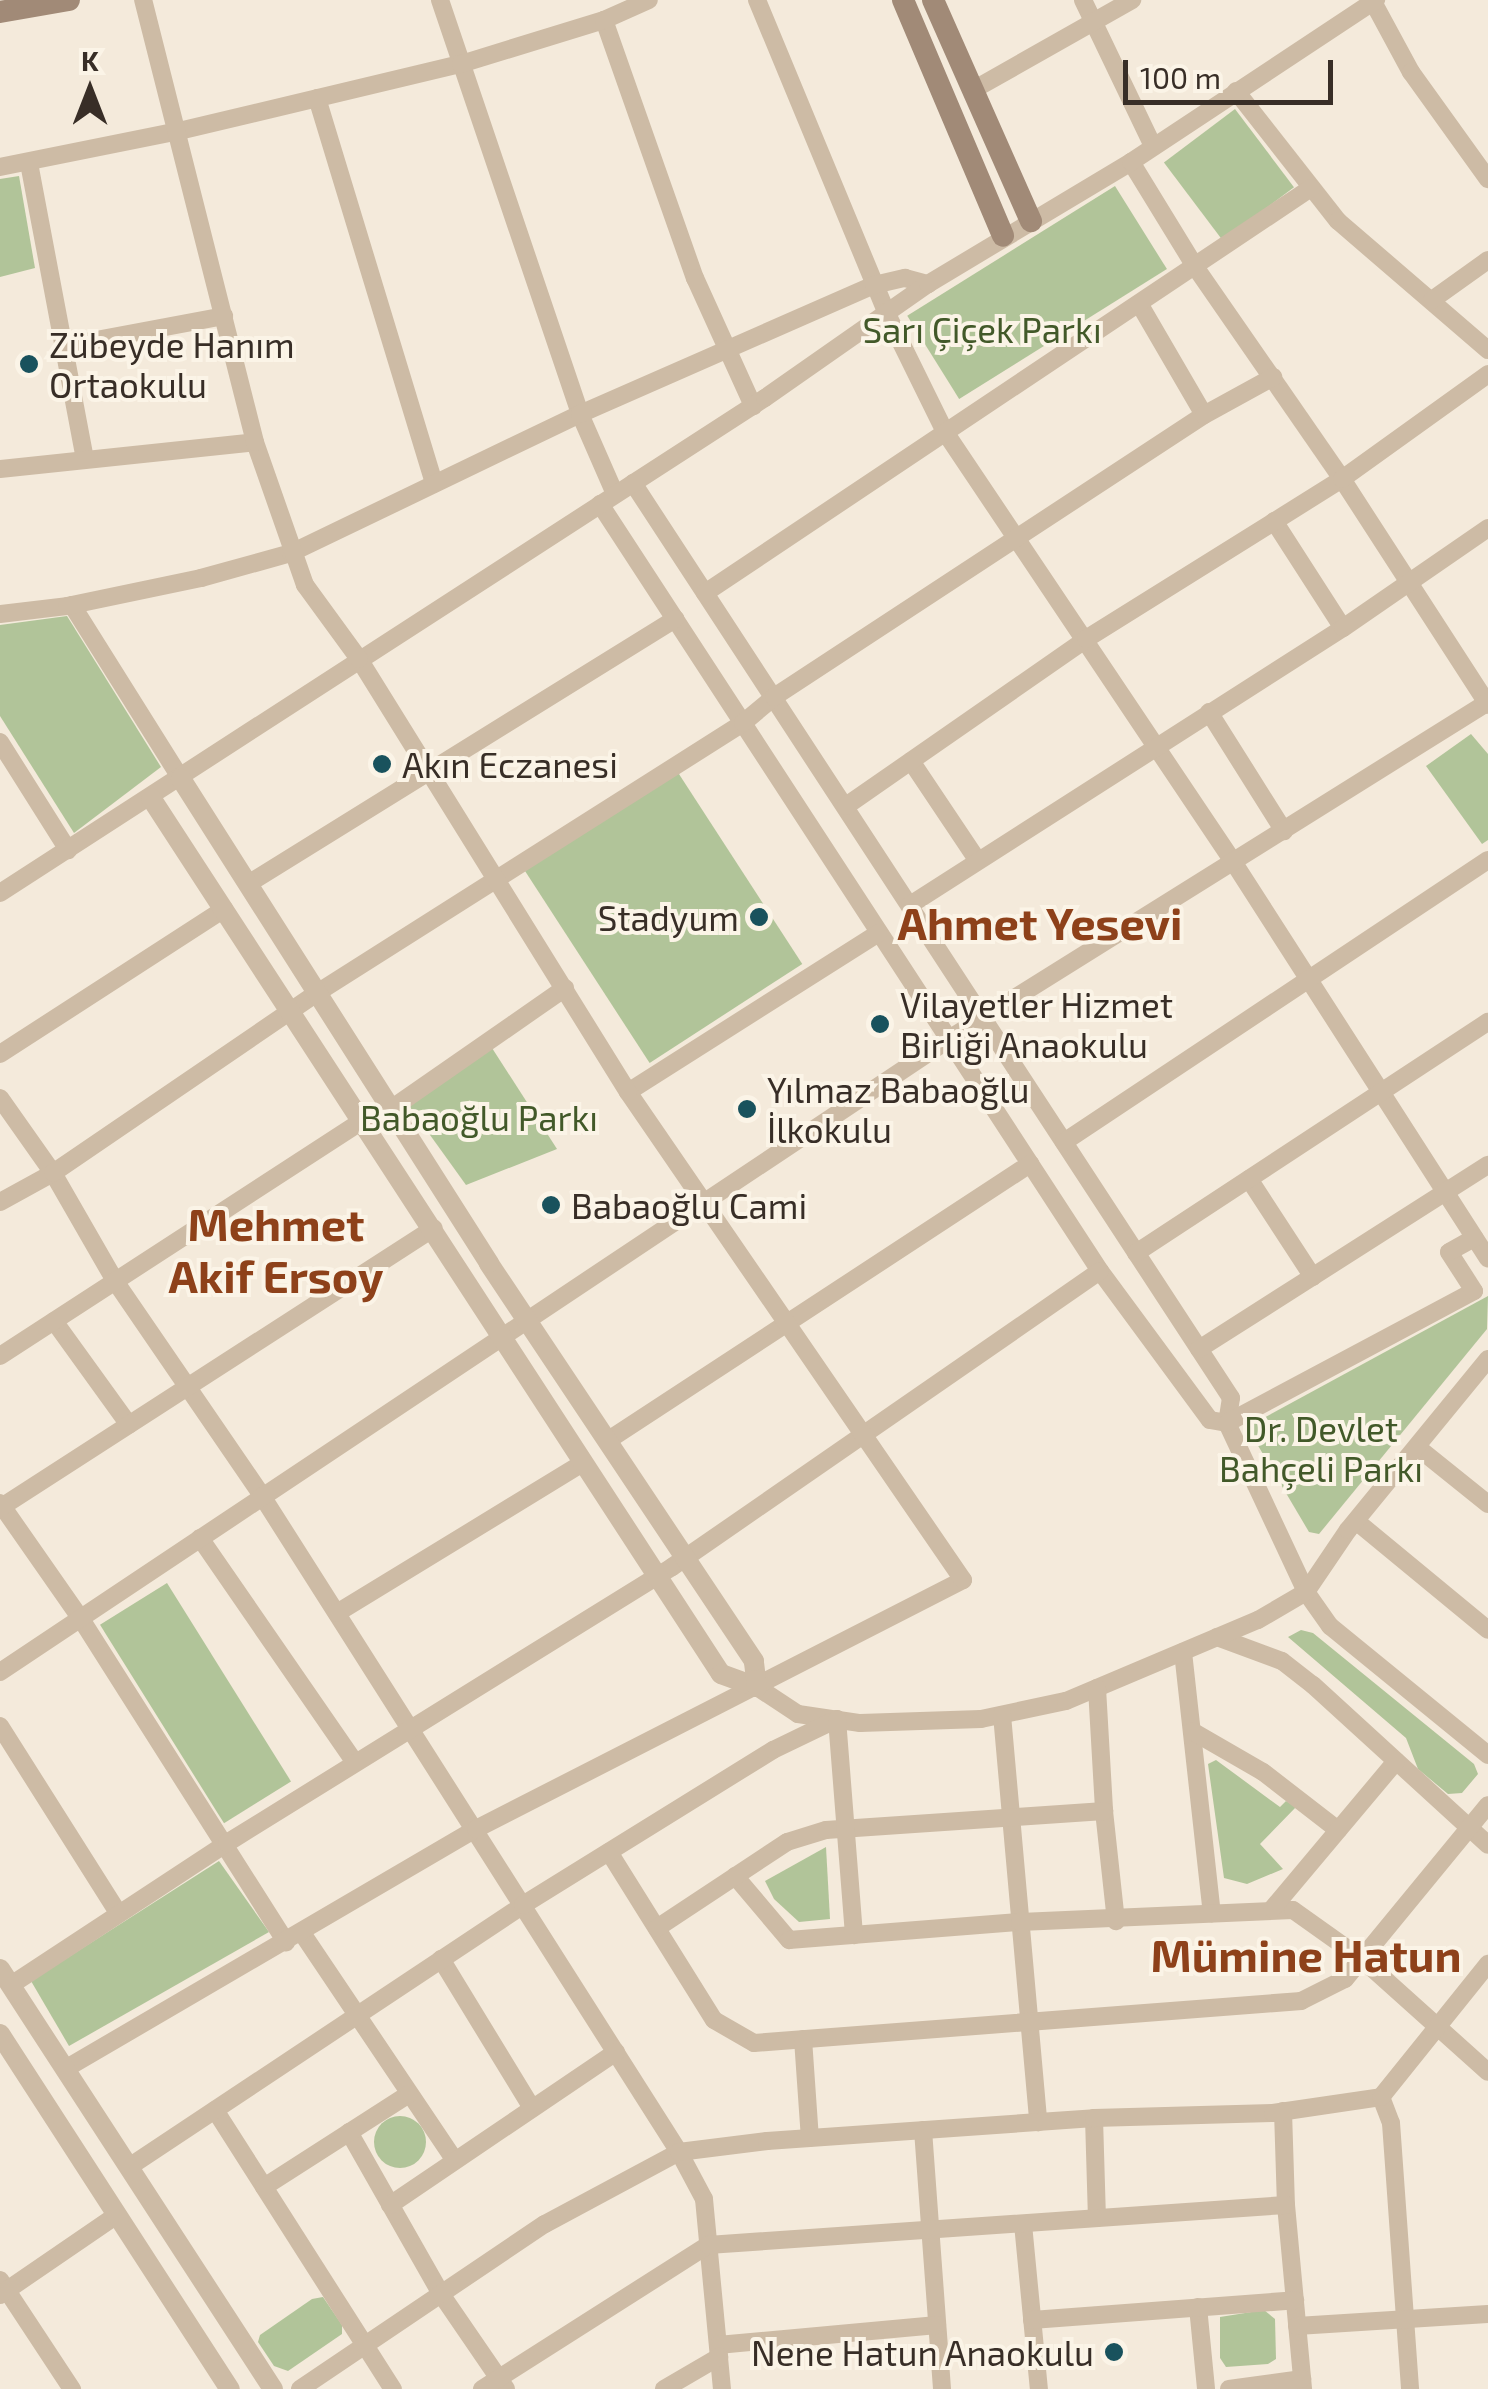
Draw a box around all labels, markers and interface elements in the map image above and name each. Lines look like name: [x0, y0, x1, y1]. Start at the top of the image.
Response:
north arrow: [40, 40, 140, 140]
scale bar: [1128, 40, 1338, 102]
text: K: [81, 43, 99, 77]
text: 100 m: [1140, 59, 1221, 95]
park label: Sarı Çiçek Parkı: [862, 308, 1102, 350]
place label: Zübeyde Hanım Ortaokulu: [49, 323, 295, 405]
marker: Zübeyde Hanım Ortaokulu: [18, 353, 40, 375]
place label: Akın Eczanesi: [402, 743, 618, 785]
marker: Akın Eczanesi: [371, 753, 393, 775]
place label: Stadyum: [598, 896, 739, 938]
district label: Ahmet Yesevi: [897, 896, 1183, 950]
marker: Stadyum: [748, 906, 770, 928]
place label: Vilayetler Hizmet Birliği Anaokulu: [900, 983, 1174, 1065]
marker: Vilayetler Hizmet Birliği Anaokulu: [869, 1013, 891, 1035]
place label: Yılmaz Babaoğlu İlkokulu: [767, 1068, 1029, 1150]
park label: Babaoğlu Parkı: [360, 1096, 598, 1138]
marker: Yılmaz Babaoğlu İlkokulu: [736, 1098, 758, 1120]
place label: Babaoğlu Cami: [571, 1184, 807, 1226]
marker: Babaoğlu Cami: [540, 1194, 562, 1216]
district label: Mehmet Akif Ersoy: [168, 1197, 384, 1303]
park label: Dr. Devlet Bahçeli Parkı: [1219, 1407, 1423, 1489]
district label: Mümine Hatun: [1151, 1928, 1461, 1982]
place label: Nene Hatun Anaokulu: [750, 2331, 1094, 2373]
marker: Nene Hatun Anaokulu: [1103, 2341, 1125, 2363]

